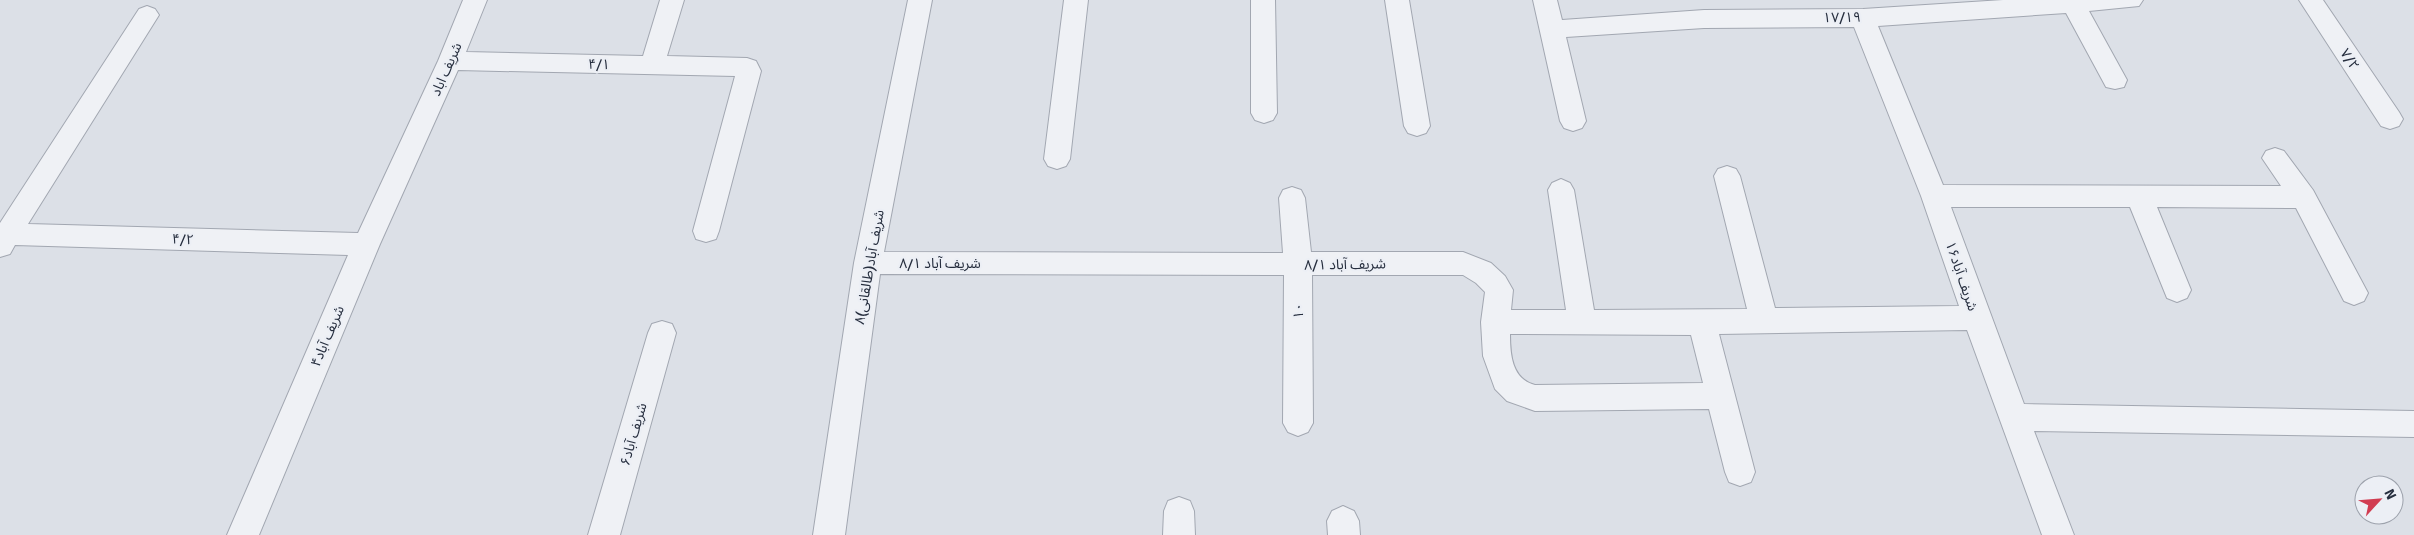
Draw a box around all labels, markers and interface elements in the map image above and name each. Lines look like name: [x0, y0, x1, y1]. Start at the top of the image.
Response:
street label: ۱۷/۱۹: [1823, 9, 1861, 26]
street label: شریف اباد: [427, 40, 466, 99]
street label: ۷/۲: [2336, 45, 2363, 73]
street label: ۴/۱: [588, 56, 610, 73]
street label: ۸شریف آباد(طالقانی): [851, 208, 888, 326]
street label: ۴/۲: [172, 231, 194, 248]
street label: شریف آباد۱۶: [1942, 239, 1981, 313]
street label: شریف آباد ۸/۱: [899, 255, 981, 272]
street label: شریف آباد ۸/۱: [1304, 255, 1386, 274]
street label: ۴شریف آباد: [307, 303, 348, 369]
street label: ۱۰: [1290, 303, 1307, 319]
street label: شریف آباد۶: [616, 401, 651, 468]
north arrow: [2354, 475, 2404, 525]
text: N: [2380, 486, 2400, 503]

